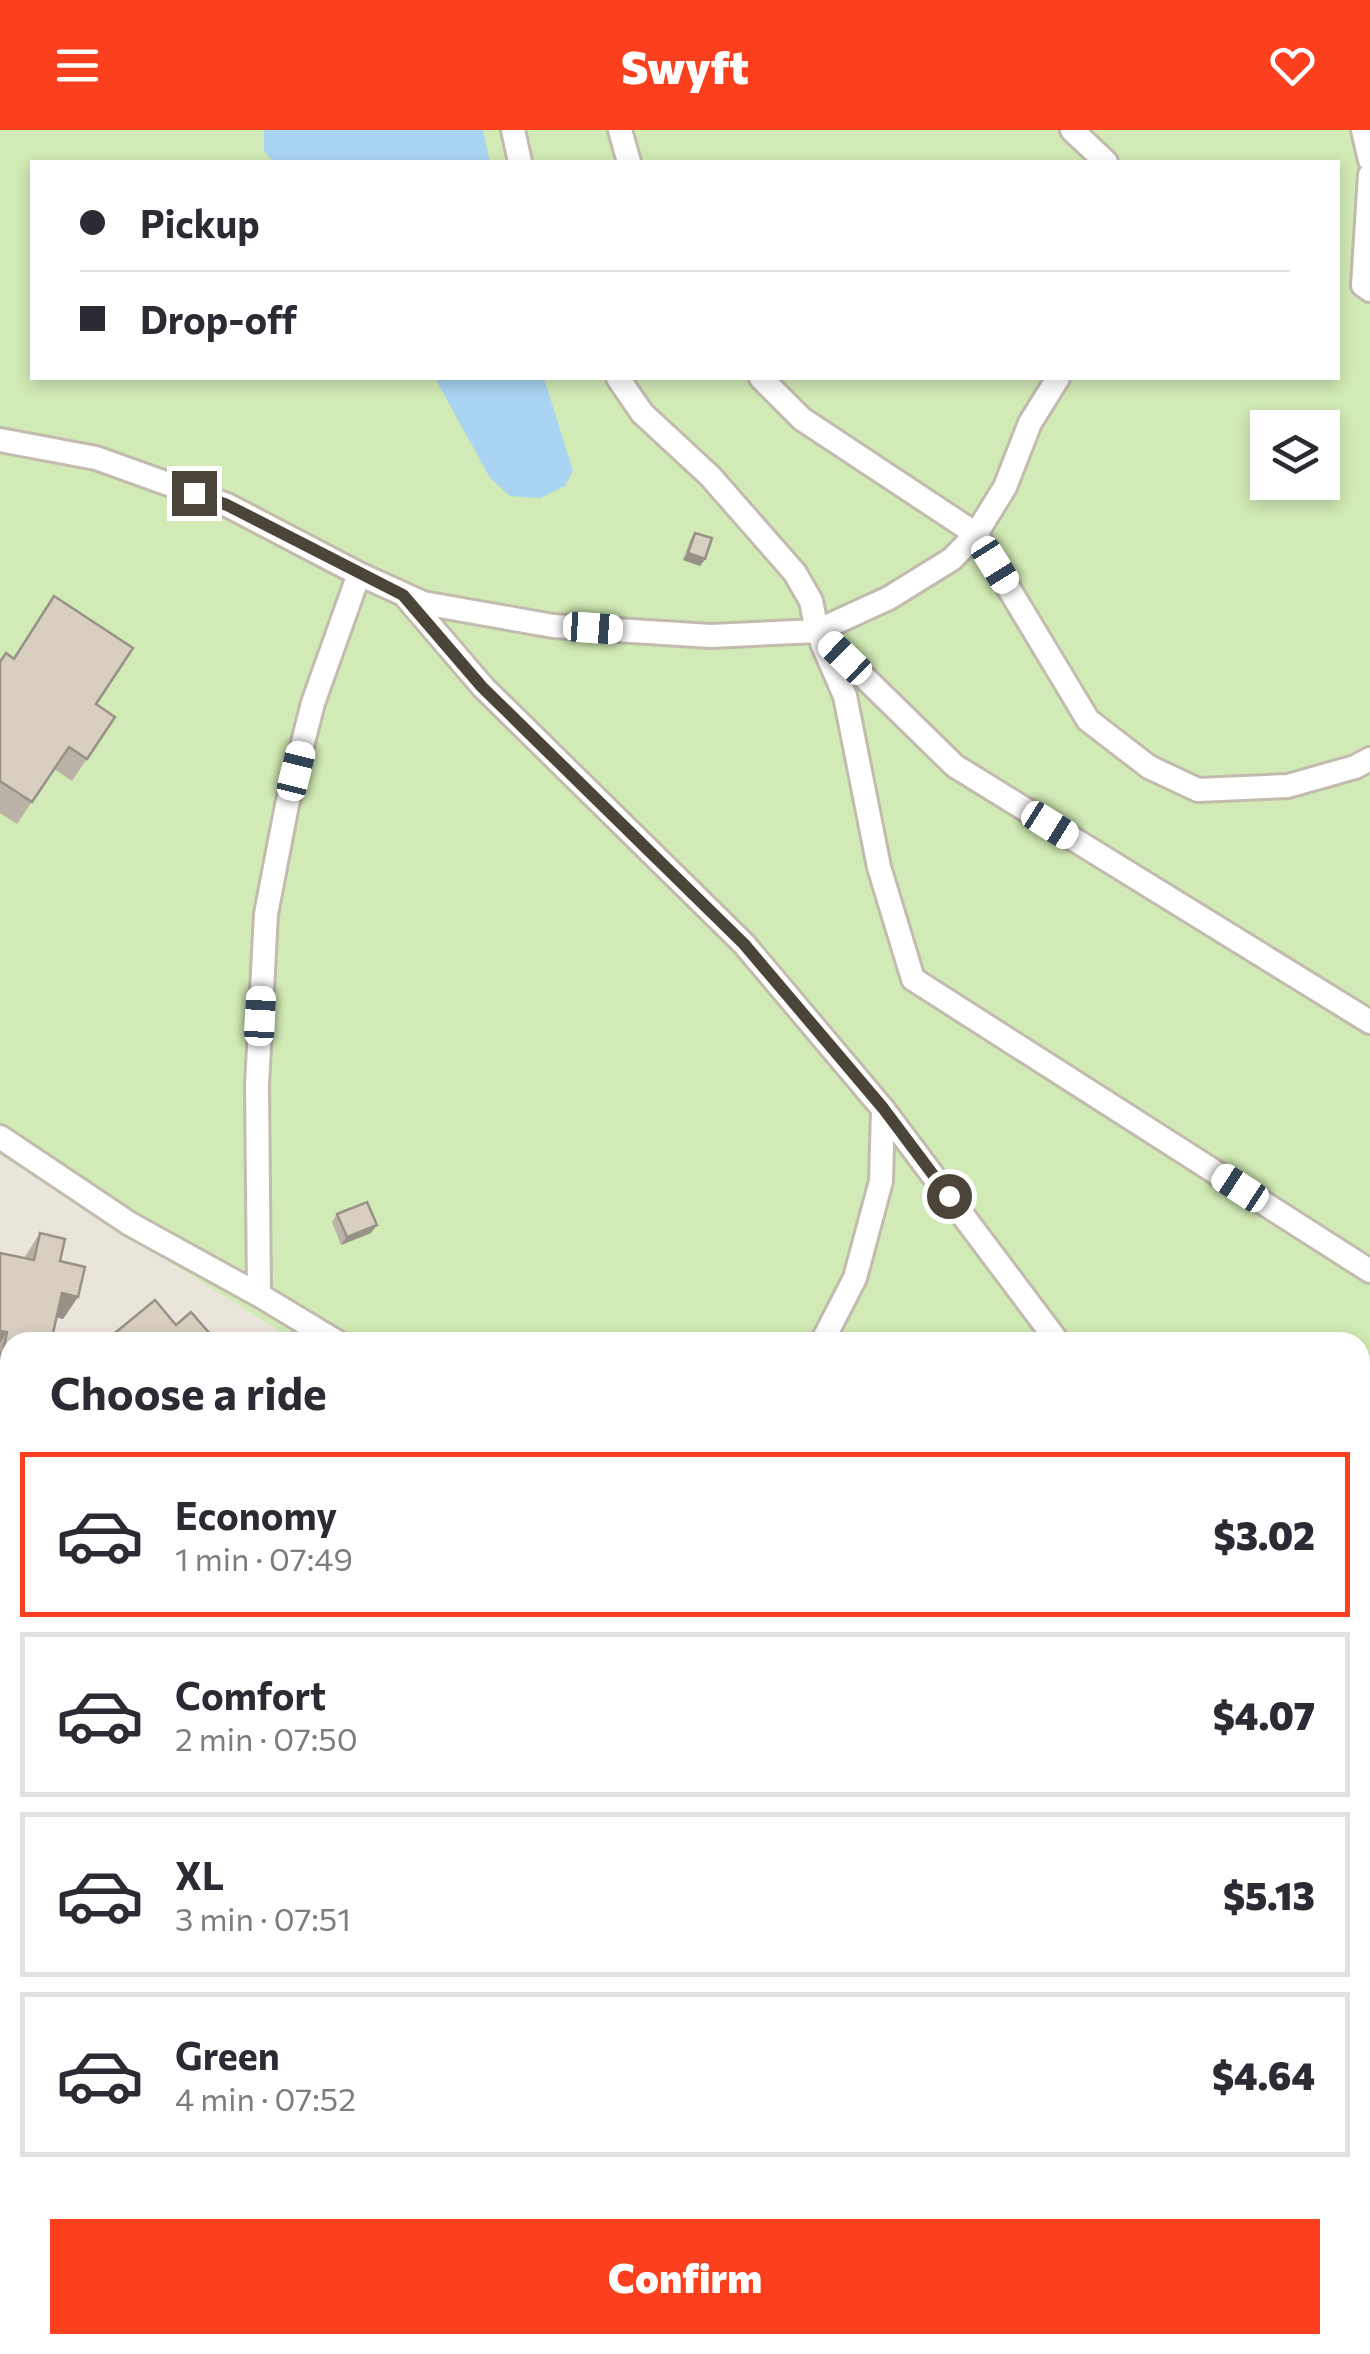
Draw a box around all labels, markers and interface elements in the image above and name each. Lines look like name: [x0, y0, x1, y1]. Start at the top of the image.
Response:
icon: menu: [50, 38, 105, 93]
text: Swyft: [621, 38, 749, 93]
icon: heart: [1265, 38, 1320, 93]
text: Pickup: [140, 199, 260, 246]
text: Drop-off: [140, 295, 297, 342]
map controls: [1250, 410, 1340, 500]
button: layers: [1250, 410, 1340, 500]
route end: [172, 471, 217, 516]
car: [966, 532, 1024, 598]
car: [562, 611, 624, 645]
car: [813, 626, 877, 690]
car: [274, 738, 318, 804]
car: [1017, 796, 1083, 854]
car: [243, 985, 277, 1047]
car: [1207, 1159, 1273, 1217]
route start: [927, 1174, 972, 1219]
text: Choose a ride: [50, 1364, 327, 1419]
icon: car: [55, 1490, 145, 1580]
text: Economy: [175, 1491, 337, 1538]
text: $3.02: [1214, 1511, 1315, 1558]
text: 1 min · 07:49: [175, 1538, 353, 1578]
icon: car: [55, 1670, 145, 1760]
text: Comfort: [175, 1671, 326, 1718]
text: $4.07: [1213, 1691, 1315, 1738]
text: 2 min · 07:50: [175, 1718, 358, 1758]
icon: car: [55, 1850, 145, 1940]
text: XL: [175, 1851, 224, 1898]
text: $5.13: [1223, 1871, 1315, 1918]
text: 3 min · 07:51: [175, 1898, 351, 1938]
icon: car: [55, 2030, 145, 2120]
text: Green: [175, 2031, 280, 2078]
text: $4.64: [1212, 2051, 1315, 2098]
text: 4 min · 07:52: [175, 2078, 356, 2118]
button: Confirm: [50, 2219, 1320, 2334]

